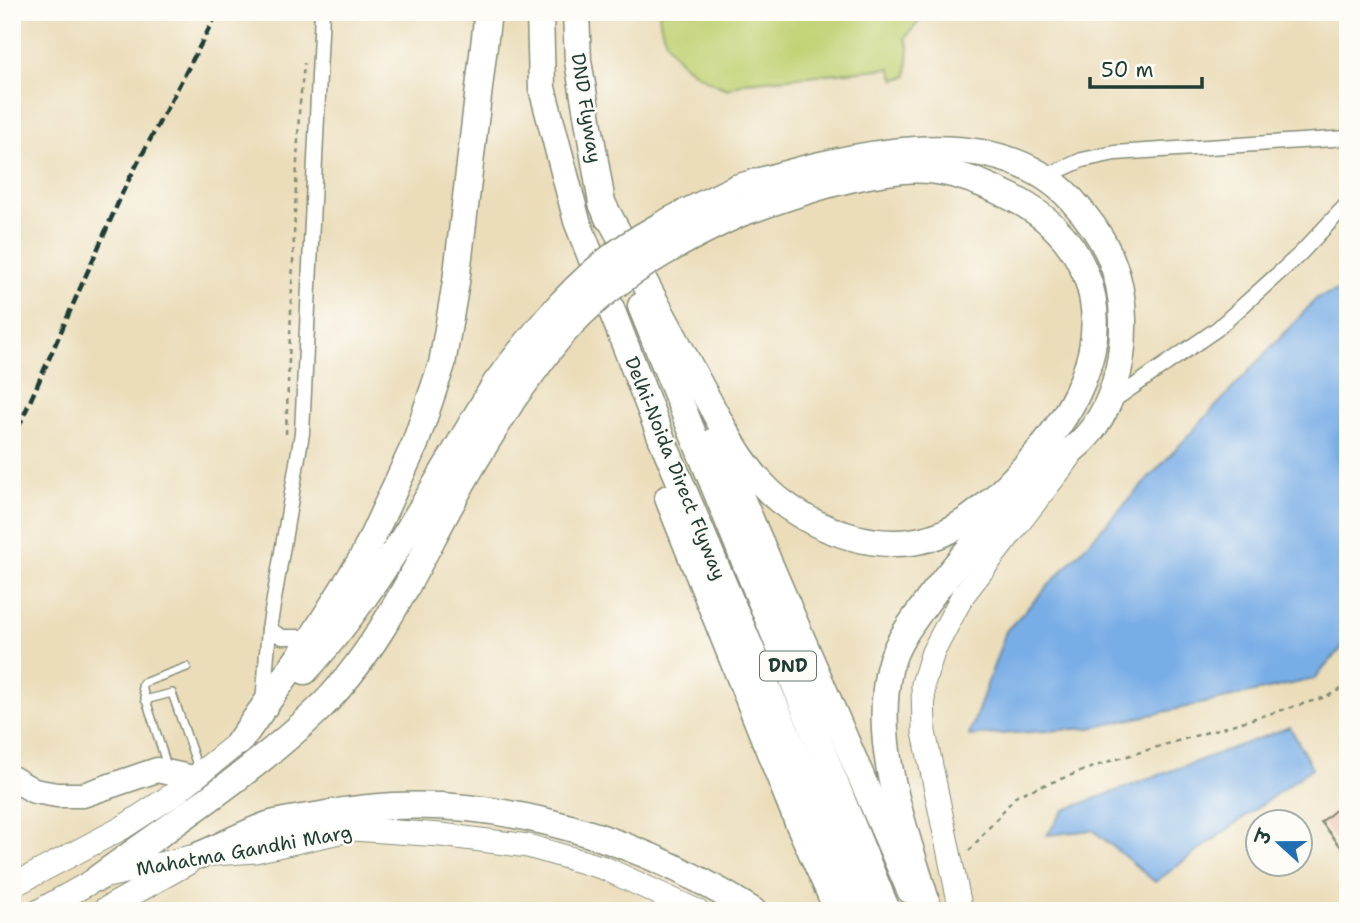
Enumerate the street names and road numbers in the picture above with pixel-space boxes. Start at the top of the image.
street label: DND Flyway [565,51,608,165]
street label: Delhi-Noida Direct Flyway [619,353,732,584]
road number: DND [760,652,816,680]
street label: Mahatma Gandhi Marg [134,819,354,882]

